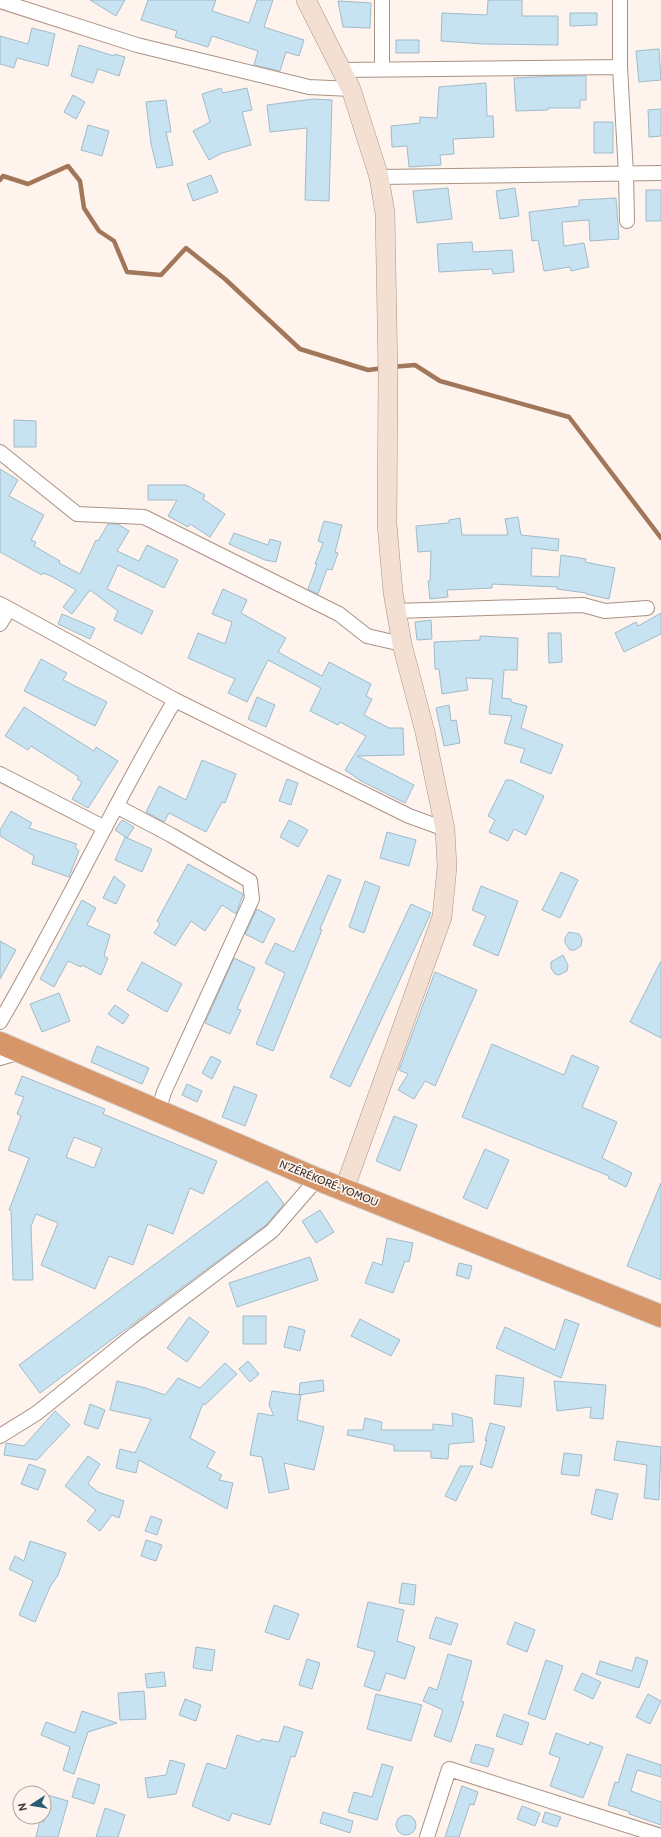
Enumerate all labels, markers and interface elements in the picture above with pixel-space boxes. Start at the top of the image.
street label: N'ZÉRÉKORÉ-YOMOU [277,1157,381,1209]
north arrow [12,1785,52,1825]
text: N [15,1802,30,1812]

